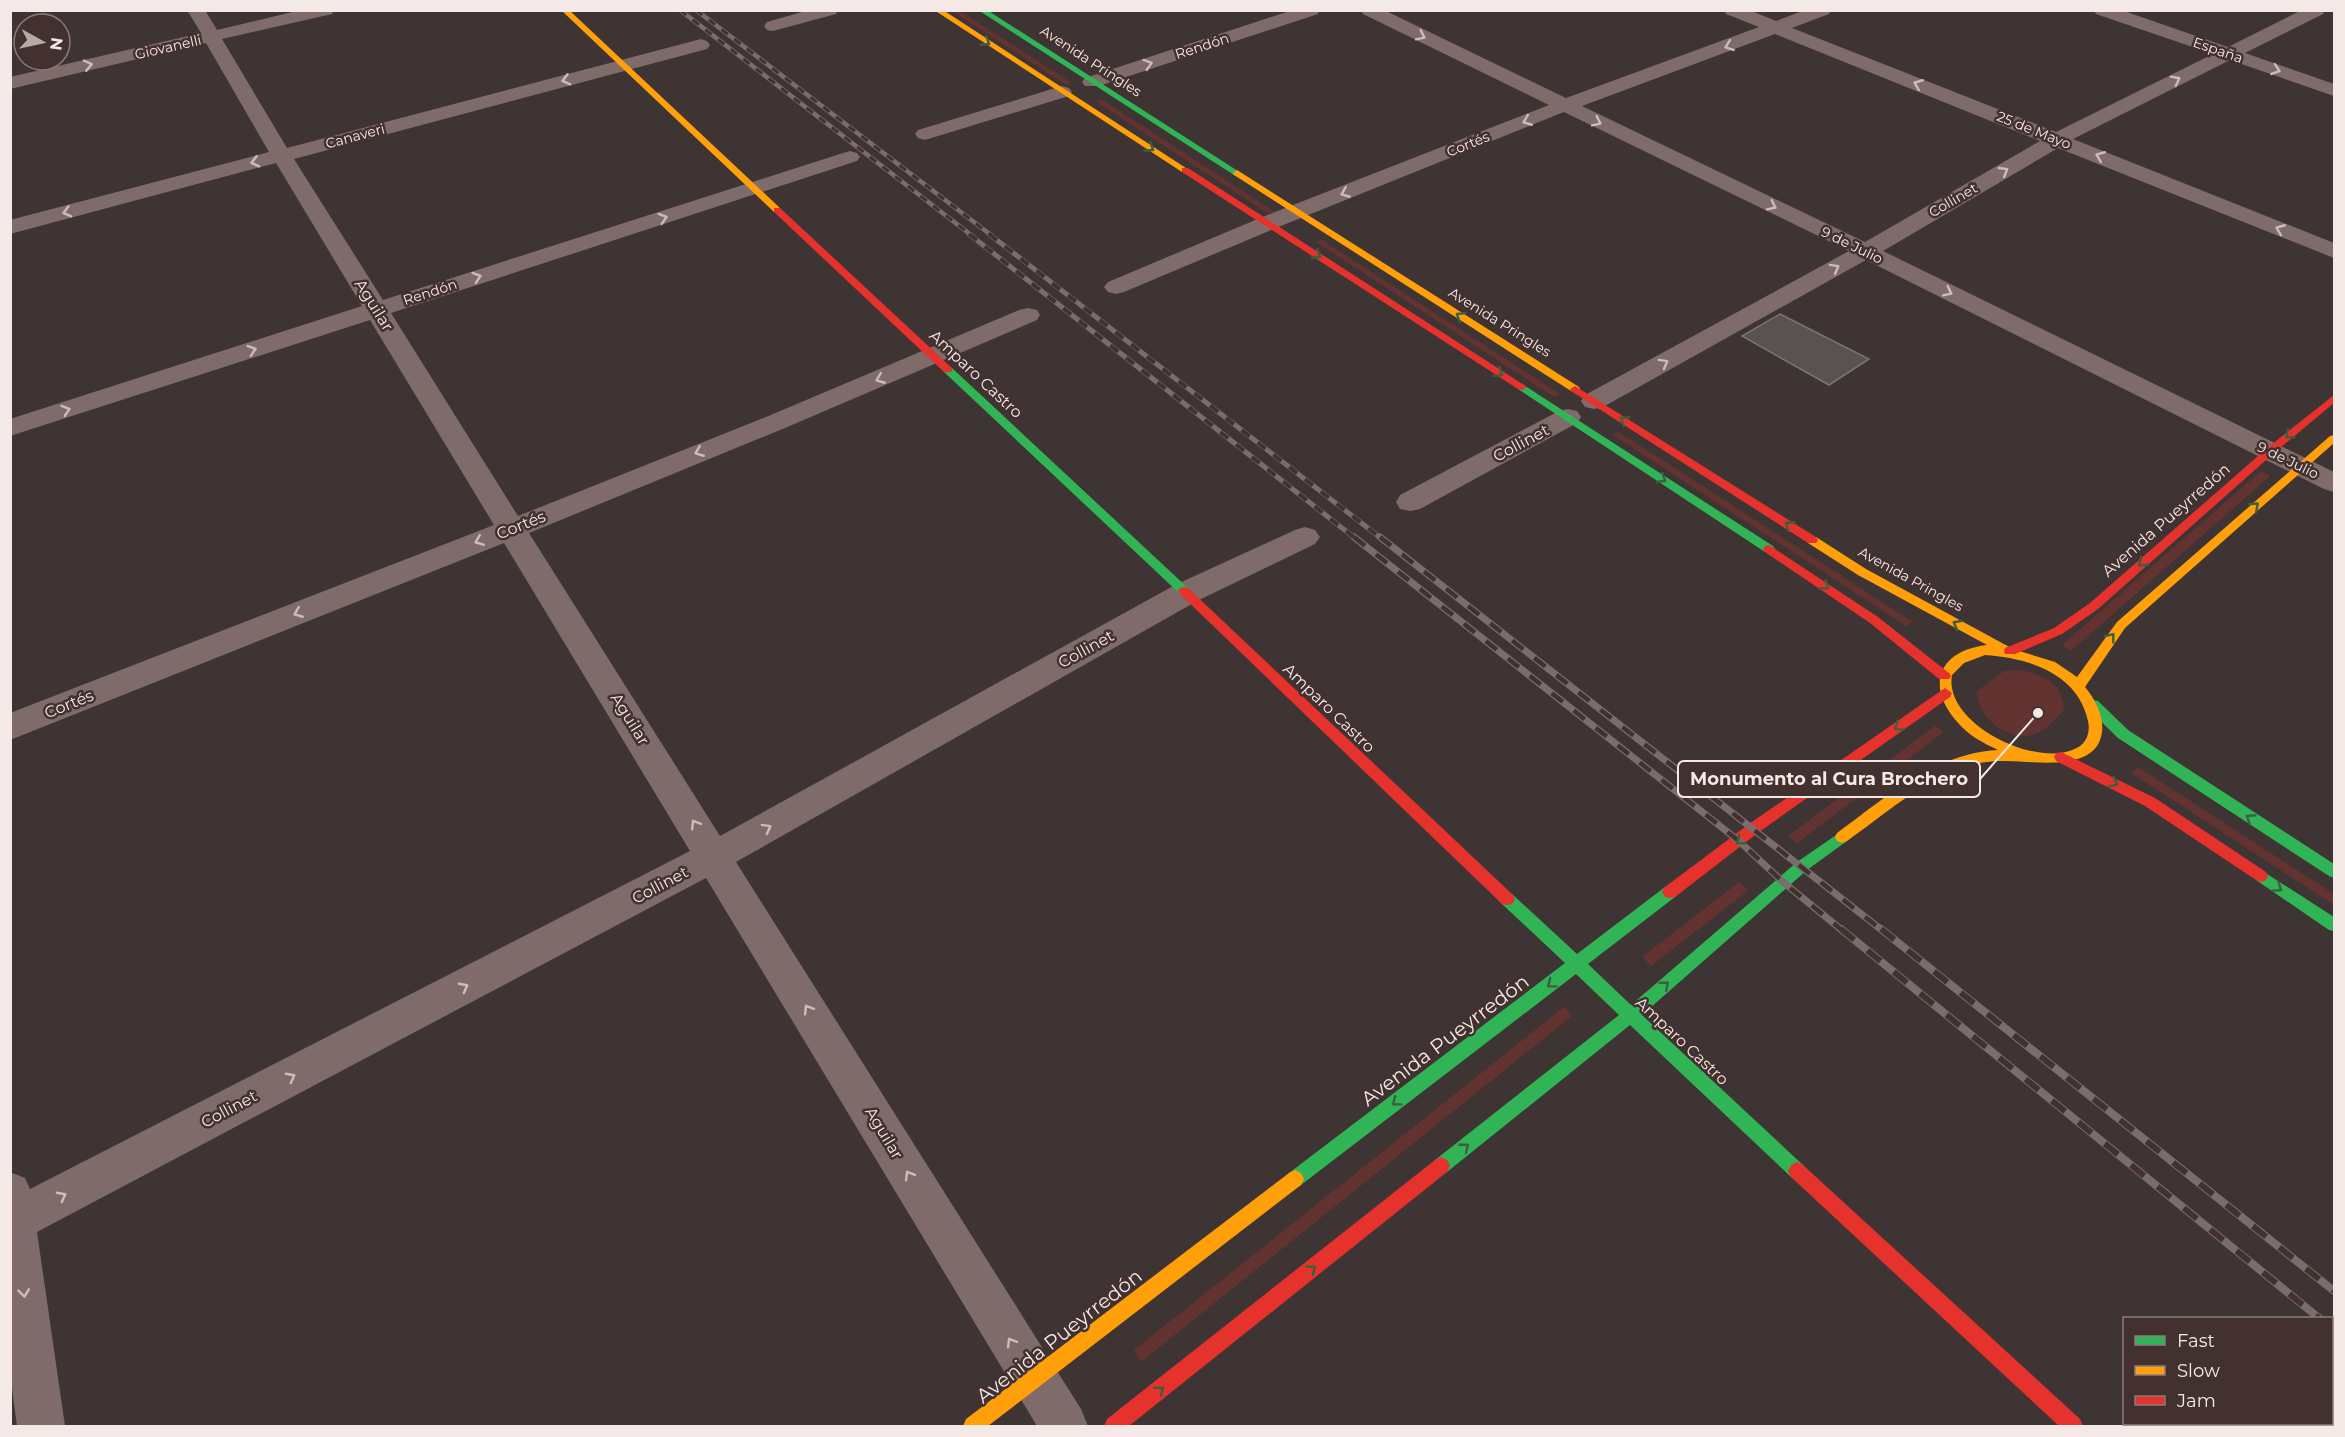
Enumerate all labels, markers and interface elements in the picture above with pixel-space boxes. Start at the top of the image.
north arrow [12,12,72,72]
street label: Avenida Pringles [1037,22,1145,101]
street label: Rendón [1173,29,1231,63]
one-way arrow [1415,29,1426,41]
street label: Giovanelli [133,31,203,63]
street label: España [2191,33,2245,67]
one-way arrow [980,35,991,46]
text: N [46,36,67,52]
one-way arrow [1725,39,1735,52]
one-way arrow [1142,58,1153,71]
one-way arrow [83,60,93,73]
one-way arrow [2270,63,2281,75]
one-way arrow [561,73,571,86]
one-way arrow [2170,76,2181,88]
one-way arrow [1914,79,1925,91]
street label: 25 de Mayo [1994,107,2074,153]
one-way arrow [1522,114,1533,126]
one-way arrow [1590,115,1601,127]
street label: Canaveri [323,119,387,153]
street label: Cortés [1444,127,1492,161]
one-way arrow [1144,141,1154,153]
one-way arrow [2095,151,2106,163]
one-way arrow [250,155,261,167]
one-way arrow [1998,167,2008,178]
street label: Collinet [1925,179,1981,221]
one-way arrow [1341,186,1352,198]
one-way arrow [1766,199,1777,211]
one-way arrow [62,205,72,217]
one-way arrow [657,213,668,225]
street label: 9 de Julio [1818,222,1886,268]
one-way arrow [2276,224,2286,237]
one-way arrow [1310,248,1321,259]
one-way arrow [1828,264,1839,275]
one-way arrow [471,272,482,284]
street label: Rendón [401,275,459,309]
street label: Aguilar [351,276,397,334]
street label: Avenida Pringles [1446,283,1555,361]
one-way arrow [1941,284,1952,296]
one-way arrow [1455,312,1466,323]
street label: Amparo Castro [926,326,1026,422]
one-way arrow [246,345,257,357]
one-way arrow [1658,358,1668,370]
one-way arrow [1492,365,1503,376]
one-way arrow [875,372,886,384]
one-way arrow [60,405,71,417]
one-way arrow [1620,416,1631,427]
street label: Collinet [1490,420,1553,466]
one-way arrow [2285,428,2296,439]
street label: 9 de Julio [2254,437,2322,483]
one-way arrow [694,445,705,457]
street label: Avenida Pueyrredón [2098,459,2234,581]
one-way arrow [1655,472,1666,483]
one-way arrow [2248,502,2259,513]
street label: Cortés [494,507,549,543]
one-way arrow [1784,521,1795,532]
one-way arrow [475,534,486,546]
street label: Avenida Pringles [1855,543,1967,615]
one-way arrow [2138,556,2149,567]
one-way arrow [1818,579,1829,590]
one-way arrow [293,606,304,618]
one-way arrow [1952,620,1963,631]
street label: Collinet [1055,626,1118,672]
one-way arrow [2104,633,2115,644]
street label: Amparo Castro [1279,659,1379,757]
street label: Cortés [42,686,97,722]
street label: Aguilar [607,690,653,748]
one-way arrow [1893,719,1904,730]
callout: Monumento al Cura Brochero [1678,761,1980,797]
text: Monumento al Cura Brochero [1690,768,1968,790]
one-way arrow [2107,775,2118,787]
one-way arrow [2246,814,2256,826]
one-way arrow [691,820,703,830]
one-way arrow [761,823,771,835]
one-way arrow [1736,833,1747,844]
street label: Collinet [629,862,692,908]
one-way arrow [2272,880,2282,892]
street label: Avenida Pueyrredón [1356,969,1534,1111]
one-way arrow [1547,977,1558,988]
one-way arrow [1658,981,1669,992]
one-way arrow [458,983,468,994]
street label: Amparo Castro [1632,993,1732,1089]
one-way arrow [804,1004,815,1015]
one-way arrow [285,1073,296,1084]
street label: Collinet [198,1086,261,1132]
one-way arrow [1392,1095,1403,1106]
street label: Aguilar [861,1103,907,1163]
one-way arrow [1458,1144,1469,1155]
one-way arrow [905,1171,917,1181]
one-way arrow [56,1192,67,1203]
street label: Avenida Pueyrredón [971,1264,1147,1408]
one-way arrow [1305,1265,1316,1276]
one-way arrow [17,1288,30,1298]
legend [2123,1317,2333,1425]
text: Fast [2177,1330,2215,1352]
one-way arrow [1006,1338,1018,1348]
text: Slow [2177,1360,2220,1382]
one-way arrow [1153,1387,1164,1398]
text: Jam [2176,1390,2216,1412]

